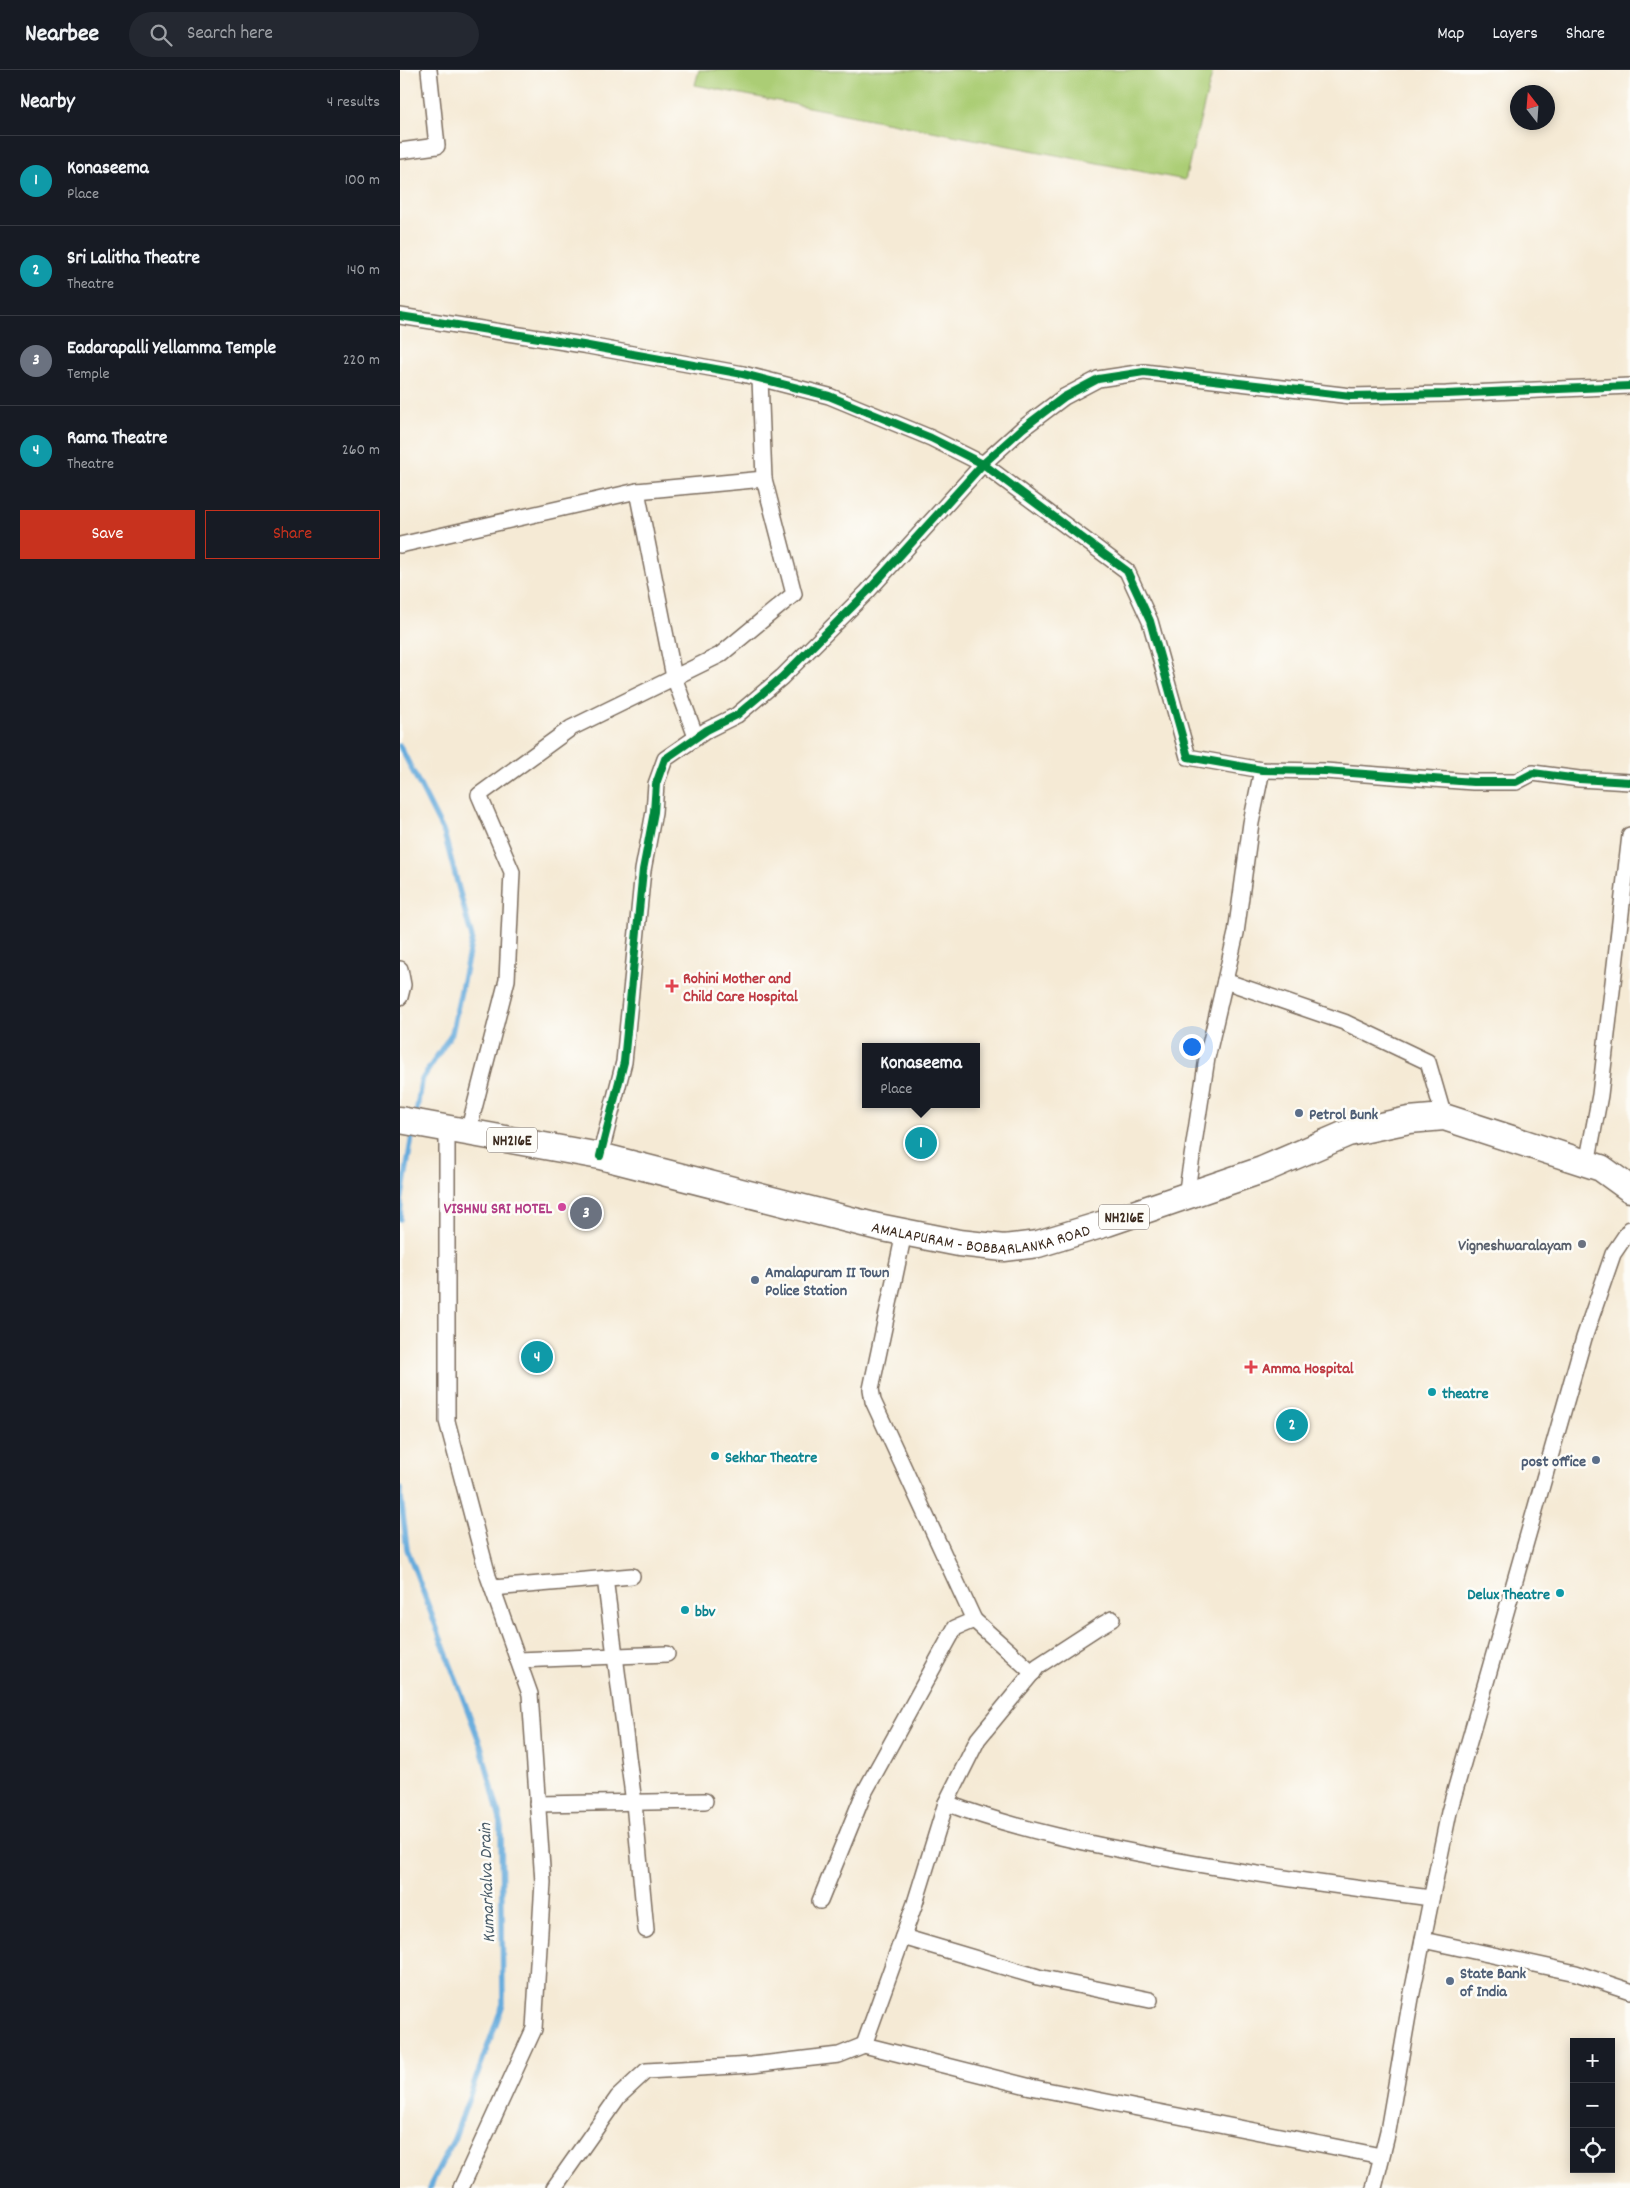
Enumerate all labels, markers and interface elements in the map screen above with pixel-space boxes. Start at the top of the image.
search box [129,12,479,57]
text: Nearbee [25,18,99,52]
icon: search [147,21,175,49]
text: Search here [187,21,273,48]
text: Map [1437,22,1464,47]
text: Layers [1492,22,1538,47]
text: Share [1566,22,1605,47]
north arrow [1510,85,1555,130]
text: Nearby [20,88,75,118]
text: 4 results [327,91,380,114]
text: Konaseema [67,156,149,183]
text: 1 [34,169,38,192]
text: 100 m [344,169,380,192]
text: Place [67,183,99,206]
text: Sri Lalitha Theatre [67,246,200,273]
text: 2 [33,259,40,282]
text: 140 m [346,259,380,282]
text: Theatre [67,273,114,296]
text: Eadarapalli Yellamma Temple [67,336,276,363]
text: 3 [32,349,40,372]
text: 220 m [343,349,380,372]
text: Temple [67,363,110,386]
text: Rama Theatre [67,426,167,453]
text: 4 [33,439,39,462]
text: 260 m [342,439,380,462]
text: Theatre [67,453,114,476]
button: Save [20,510,195,559]
button: Share [205,510,380,559]
place label: Rohini Mother and Child Care Hospital [683,968,798,1009]
marker: Rohini Mother and Child Care Hospital [665,979,679,993]
your location [1179,1034,1205,1060]
popup [862,1043,980,1108]
text: Konaseema [880,1051,962,1078]
text: Place [880,1078,912,1101]
place label: Petrol Bunk [1309,1104,1379,1127]
marker: Petrol Bunk [1293,1107,1305,1119]
pin: 1 [905,1124,937,1162]
road number: NH216E [487,1128,537,1152]
pin: 3 [570,1194,602,1232]
place label: VISHNU SRI HOTEL [444,1198,552,1221]
marker: VISHNU SRI HOTEL [556,1201,568,1213]
road number: NH216E [1099,1204,1149,1230]
street label: AMALAPURAM - BOBBARLANKA ROAD [870,1213,1092,1237]
text: AMALAPURAM - BOBBARLANKA ROAD [869,1217,1093,1262]
place label: Vigneshwaralayam [1458,1235,1572,1258]
marker: Vigneshwaralayam [1576,1238,1588,1250]
place label: Amalapuram II Town Police Station [765,1262,889,1303]
marker: Amalapuram II Town Police Station [749,1274,761,1286]
pin: 4 [521,1338,553,1376]
place label: Amma Hospital [1262,1358,1354,1381]
marker: Amma Hospital [1244,1360,1258,1374]
place label: theatre [1442,1383,1489,1406]
marker: theatre [1426,1386,1438,1398]
pin: 2 [1276,1406,1308,1444]
place label: Sekhar Theatre [725,1447,817,1470]
marker: Sekhar Theatre [709,1450,721,1462]
place label: post office [1521,1451,1586,1474]
marker: post office [1590,1454,1602,1466]
place label: Delux Theatre [1467,1584,1550,1607]
marker: Delux Theatre [1554,1587,1566,1599]
place label: bbv [695,1601,716,1624]
marker: bbv [679,1604,691,1616]
water label: Kumarkalva Drain [474,1822,503,1943]
place label: State Bank of India [1460,1963,1527,2004]
marker: State Bank of India [1444,1975,1456,1987]
map controls [1570,2038,1615,2173]
button: + [1570,2038,1615,2083]
button: − [1570,2083,1615,2128]
button: locate [1570,2128,1615,2173]

